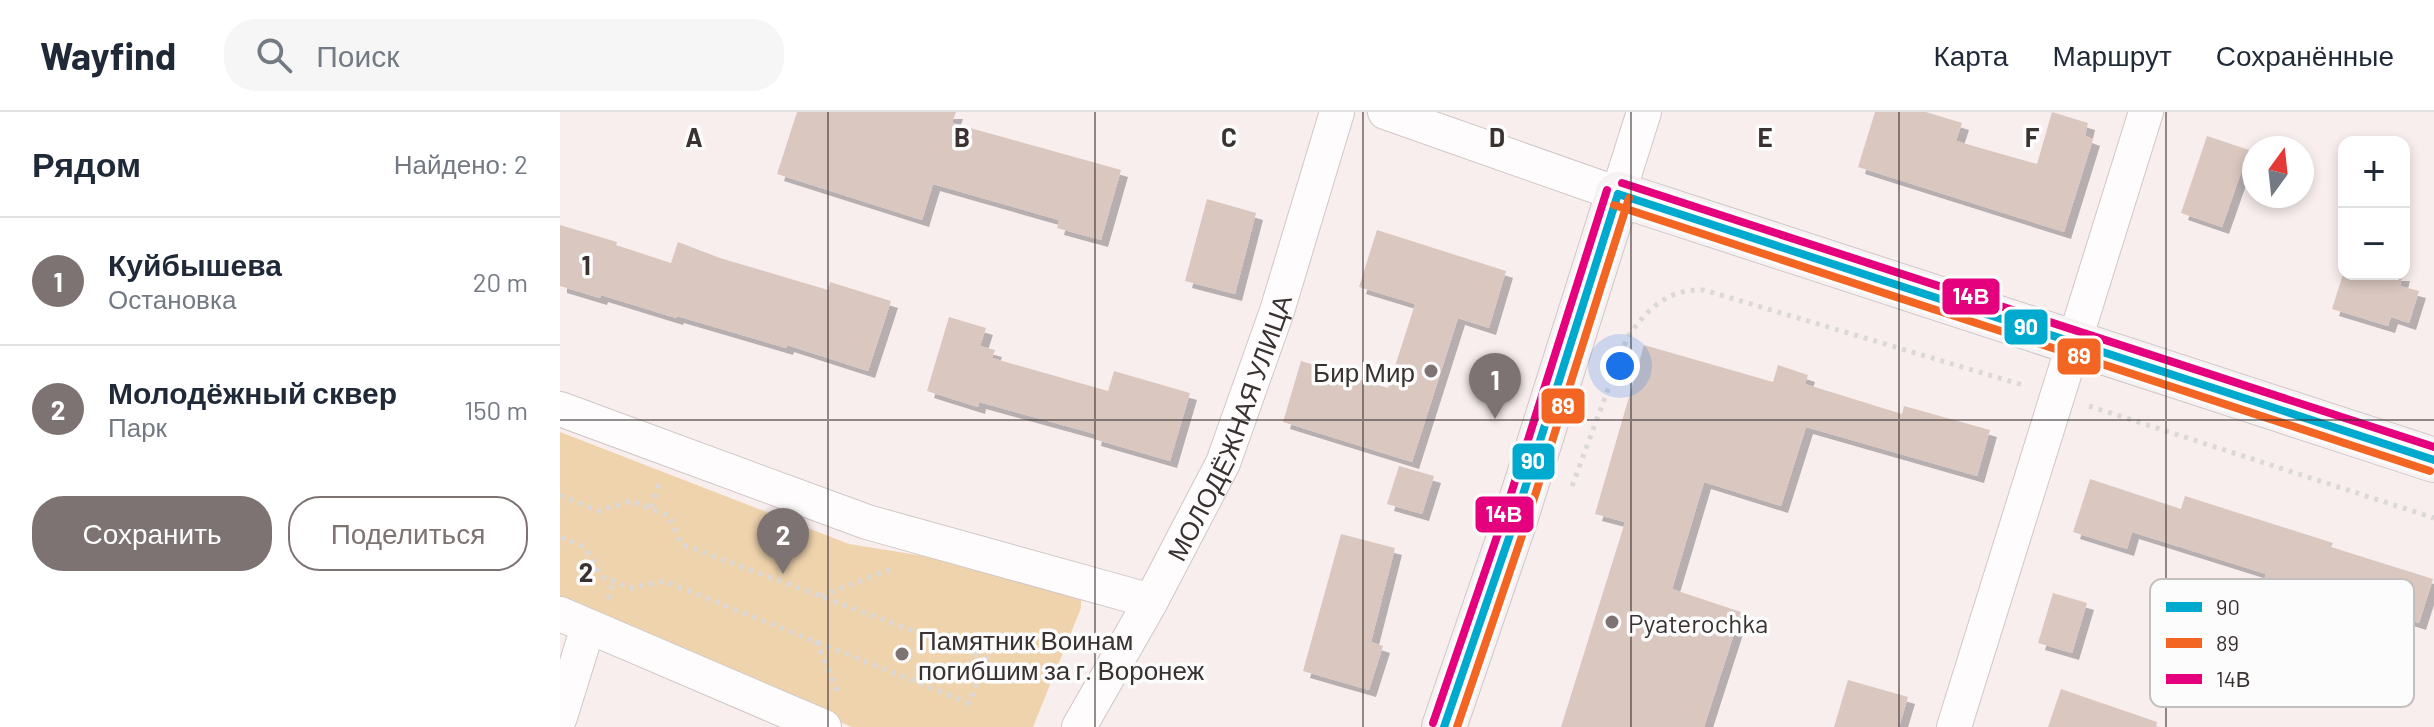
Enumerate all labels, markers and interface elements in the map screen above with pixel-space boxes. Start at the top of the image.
search box [224,19,784,91]
text: Wayfind [40,32,176,78]
icon: search [252,33,296,77]
text: Поиск [316,37,399,73]
text: Карта [1933,38,2008,72]
text: Маршрут [2052,38,2172,72]
text: Сохранённые [2216,38,2394,72]
text: A [685,121,703,152]
text: B [954,121,970,152]
text: C [1221,121,1237,152]
text: D [1489,121,1505,152]
text: E [1757,121,1773,152]
text: F [2025,121,2040,152]
north arrow [2242,136,2314,208]
map controls [2338,136,2410,280]
button: + [2338,136,2410,208]
text: Рядом [32,143,141,184]
text: Найдено: 2 [394,148,528,179]
button: − [2338,208,2410,280]
text: Куйбышева [108,246,282,282]
text: 1 [581,249,591,280]
text: 1 [53,266,63,297]
text: 20 m [473,266,528,297]
line badge: 14В [1941,277,2001,316]
text: 14В [1953,282,1990,308]
text: Остановка [108,283,236,314]
street label: МОЛОДЁЖНАЯ УЛИЦА [1160,290,1297,565]
line badge: 90 [2003,308,2049,346]
text: 90 [2014,313,2038,339]
line badge: 89 [2056,337,2102,376]
text: 89 [2067,342,2091,368]
your location [1600,346,1640,386]
pin: 1 [1469,353,1521,419]
place label: Бир Мир [1313,356,1415,387]
marker: Бир Мир [1422,362,1440,380]
text: Молодёжный сквер [108,374,397,410]
line badge: 89 [1540,387,1586,425]
text: 89 [1551,392,1575,418]
text: 2 [51,394,65,425]
text: 150 m [464,394,528,425]
text: Парк [108,411,167,442]
line badge: 90 [1511,442,1556,481]
text: 90 [1521,447,1545,473]
line badge: 14В [1474,495,1535,534]
button: Сохранить [32,496,272,571]
button: Поделиться [288,496,528,571]
text: 14В [1486,500,1523,526]
pin: 2 [757,508,809,574]
text: 2 [579,556,593,587]
legend [2150,579,2414,707]
text: 90 [2216,593,2240,619]
place label: Pyaterochka [1628,607,1768,638]
marker: Pyaterochka [1603,613,1621,631]
place label: Памятник Воинам погибшим за г. Воронеж [918,624,1205,685]
text: 89 [2216,629,2239,655]
marker: Памятник Воинам погибшим за г. Воронеж [893,645,911,663]
text: 14В [2216,665,2251,691]

